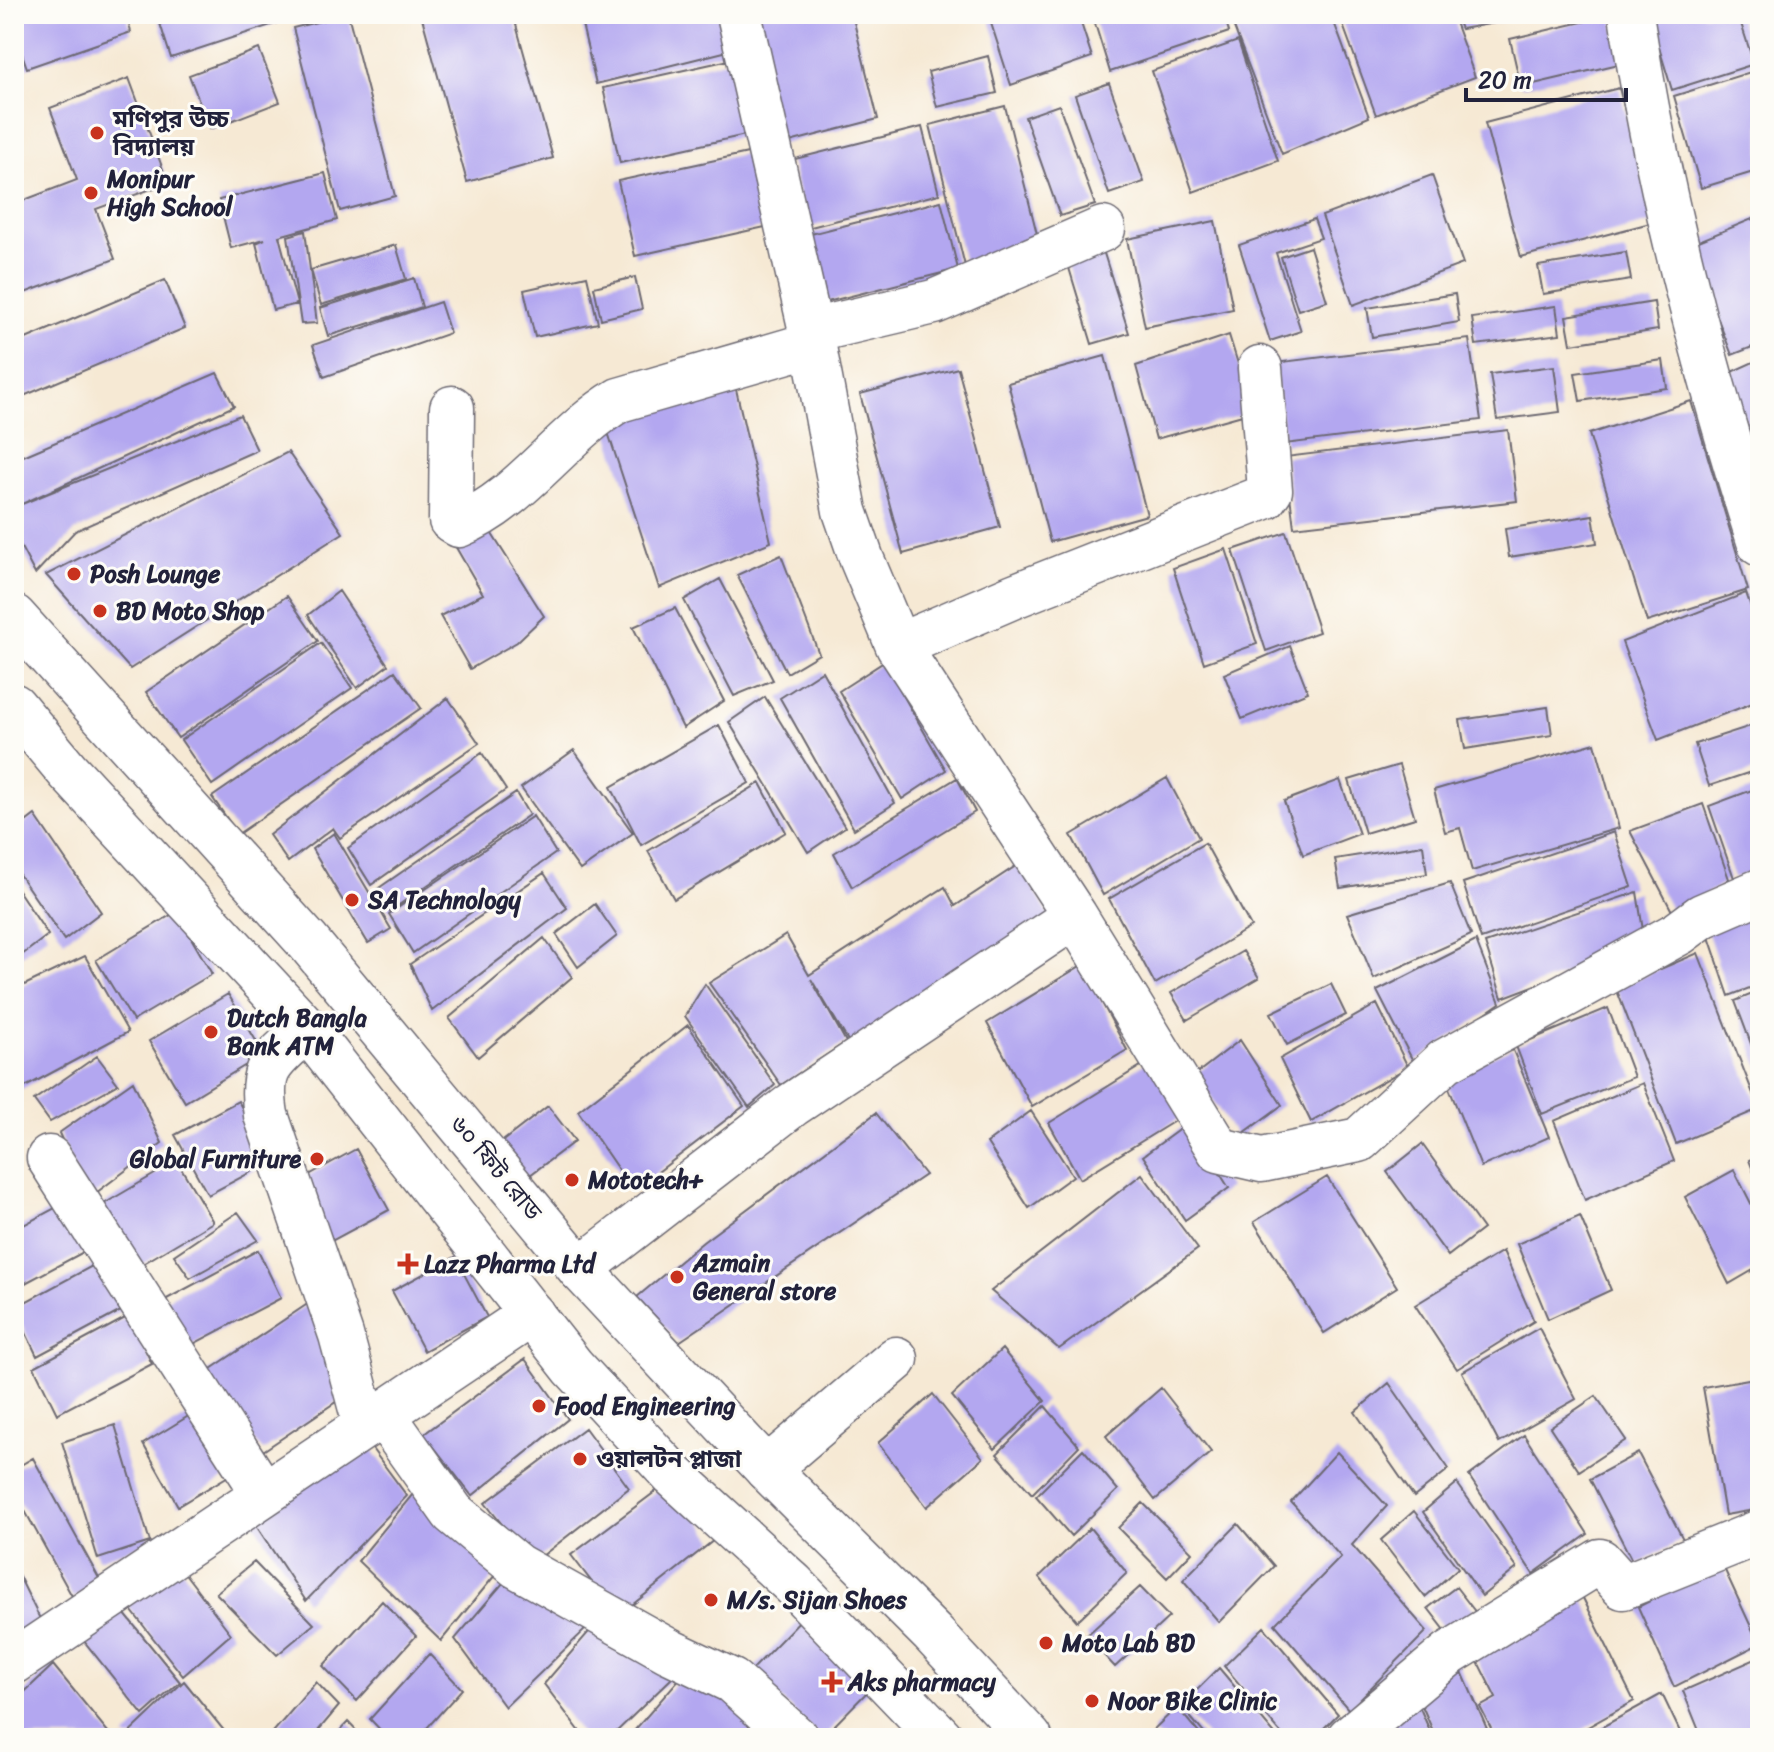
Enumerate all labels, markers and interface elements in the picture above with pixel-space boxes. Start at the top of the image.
scale bar [1466,52,1626,102]
text: 20 m [1478,59,1532,101]
place label: মণিপুর উচ্চ বিদ্যালয় [112,98,230,168]
marker: মণিপুর উচ্চ বিদ্যালয় [88,124,106,142]
place label: Monipur High School [106,158,234,228]
marker: Monipur High School [82,184,100,202]
place label: Posh Lounge [90,553,221,595]
marker: Posh Lounge [65,565,83,583]
place label: BD Moto Shop [116,590,265,632]
marker: BD Moto Shop [91,602,109,620]
place label: SA Technology [367,879,522,921]
marker: SA Technology [343,891,361,909]
place label: Dutch Bangla Bank ATM [227,997,368,1067]
marker: Dutch Bangla Bank ATM [202,1023,220,1041]
street label: ৬০ ফিট রোড [439,1106,553,1231]
place label: Global Furniture [130,1138,301,1180]
marker: Global Furniture [308,1150,326,1168]
place label: Mototech+ [587,1159,704,1201]
marker: Mototech+ [563,1171,581,1189]
place label: Azmain General store [692,1242,837,1312]
place label: Lazz Pharma Ltd [424,1243,597,1285]
marker: Lazz Pharma Ltd [399,1255,417,1273]
marker: Azmain General store [668,1268,686,1286]
place label: Food Engineering [554,1385,736,1427]
marker: Food Engineering [530,1397,548,1415]
place label: ওয়ালটন প্লাজা [596,1438,743,1480]
marker: ওয়ালটন প্লাজা [571,1450,589,1468]
place label: M/s. Sijan Shoes [726,1579,908,1621]
marker: M/s. Sijan Shoes [702,1591,720,1609]
place label: Moto Lab BD [1061,1622,1195,1664]
marker: Moto Lab BD [1037,1634,1055,1652]
place label: Aks pharmacy [847,1661,996,1703]
marker: Aks pharmacy [823,1673,841,1691]
place label: Noor Bike Clinic [1107,1680,1278,1722]
marker: Noor Bike Clinic [1083,1692,1101,1710]

